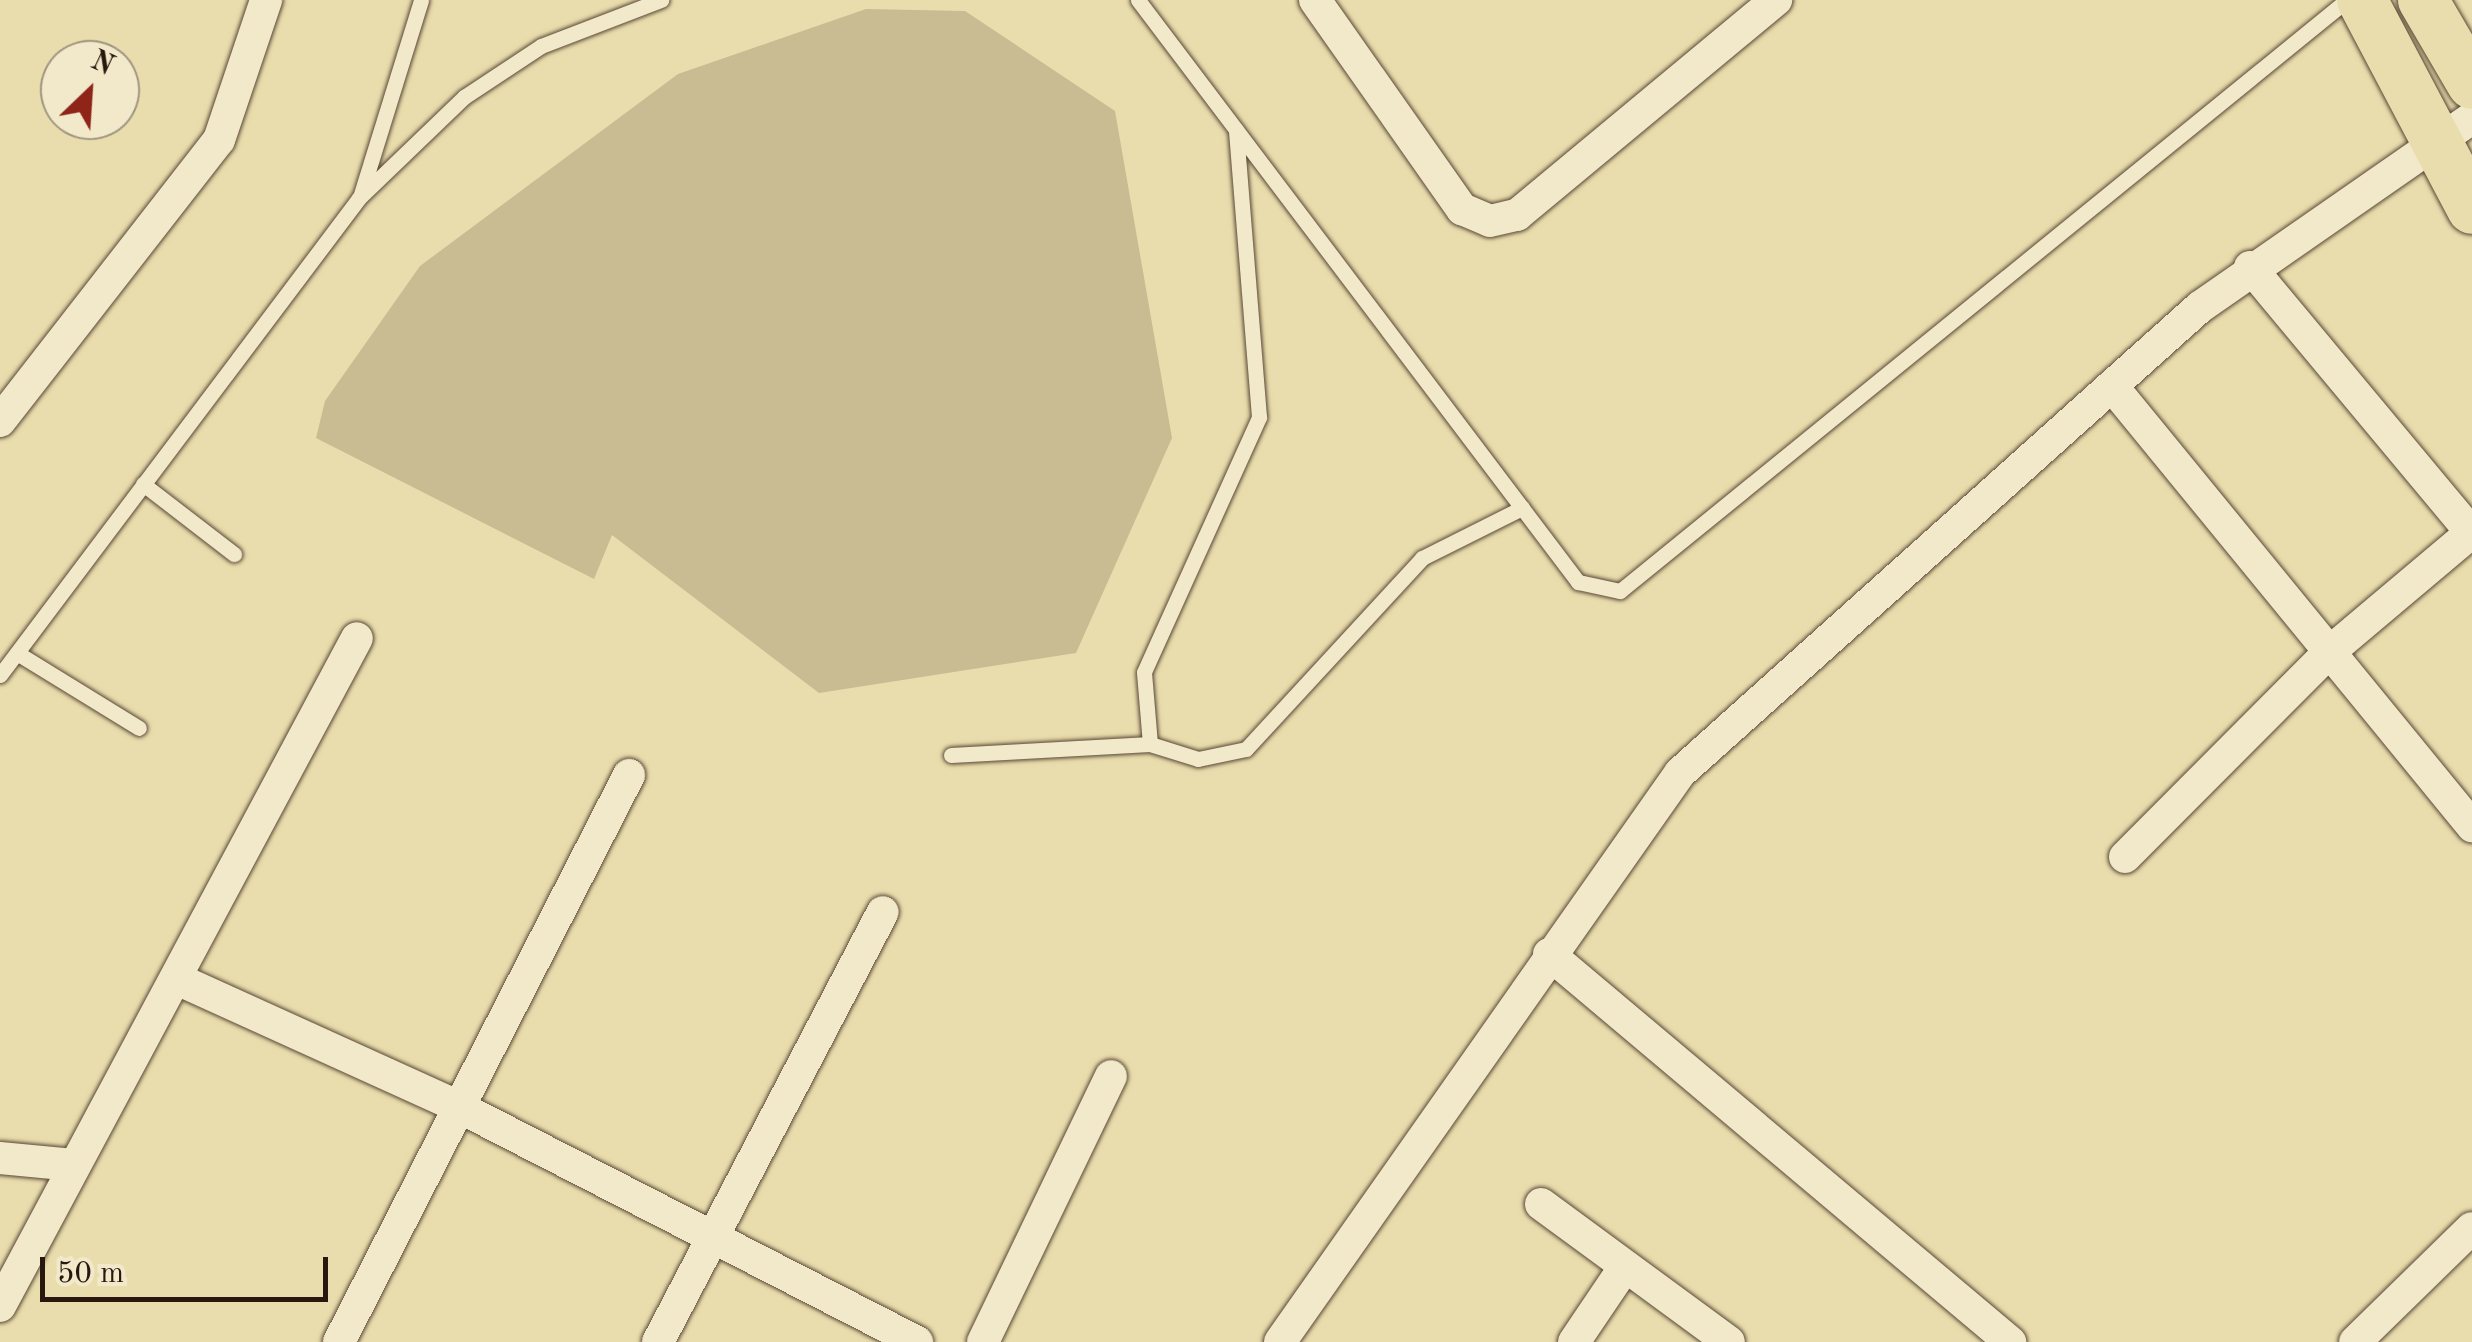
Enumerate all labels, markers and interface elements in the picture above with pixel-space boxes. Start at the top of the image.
north arrow [40,40,140,140]
text: N [86,47,117,82]
scale bar [45,1237,332,1299]
text: 50 m [57,1259,124,1289]

